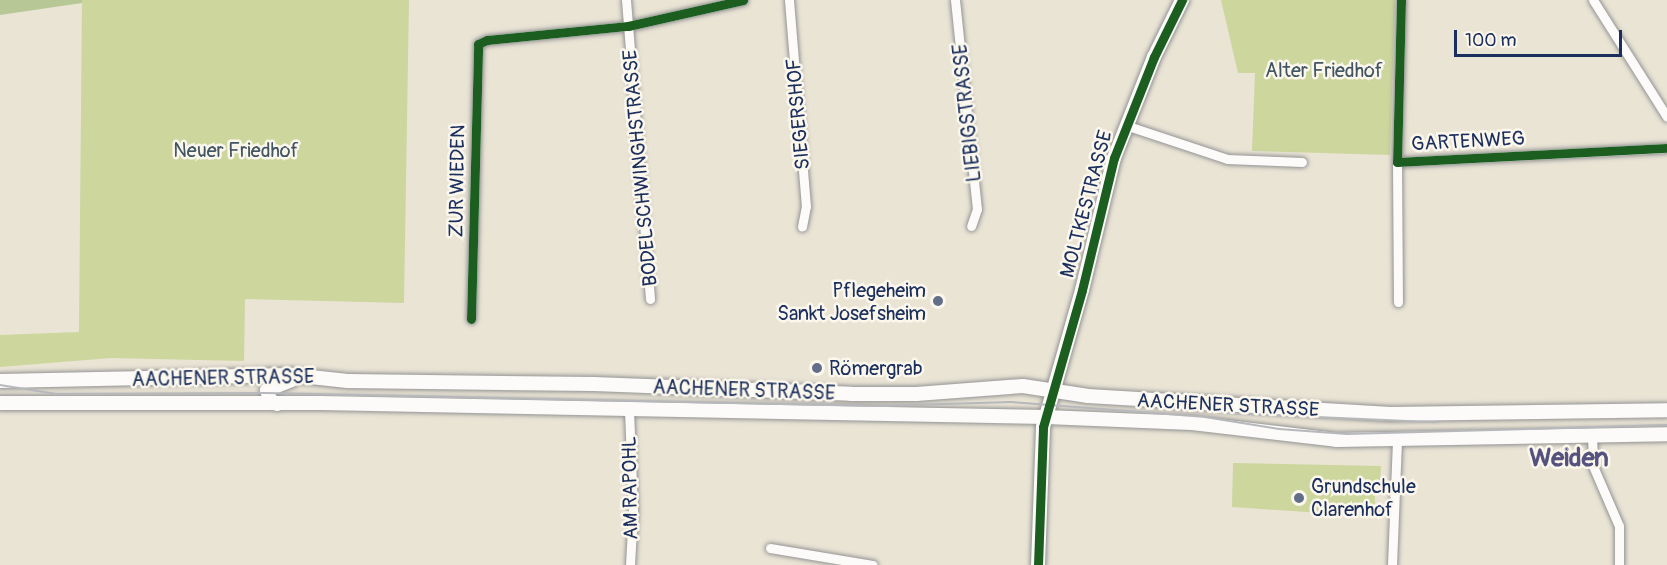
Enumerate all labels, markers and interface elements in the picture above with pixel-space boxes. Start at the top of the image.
scale bar [1457,18,1625,56]
text: 100 m [1465,29,1517,52]
street label: LIEBIGSTRASSE [948,43,986,183]
street label: BODELSCHWINGHSTRASSE [618,49,662,287]
street label: SIEGERSHOF [781,57,815,171]
park label: Alter Friedhof [1265,58,1383,82]
street label: ZUR WIEDEN [444,124,470,238]
street label: GARTENWEG [1410,126,1526,156]
street label: MOLTKESTRASSE [1055,128,1117,280]
park label: Neuer Friedhof [173,138,299,162]
place label: Pflegeheim Sankt Josefsheim [777,278,926,325]
marker: Pflegeheim Sankt Josefsheim [931,294,945,308]
place label: Römergrab [829,356,923,380]
marker: Römergrab [810,361,824,375]
street label: AACHENER STRASSE [131,364,315,392]
street label: AACHENER STRASSE [652,375,836,405]
street label: AACHENER STRASSE [1136,388,1320,422]
street label: AM RAPOHL [617,436,643,540]
district label: Weiden [1529,443,1609,475]
place label: Grundschule Clarenhof [1311,474,1416,521]
marker: Grundschule Clarenhof [1292,491,1306,505]

